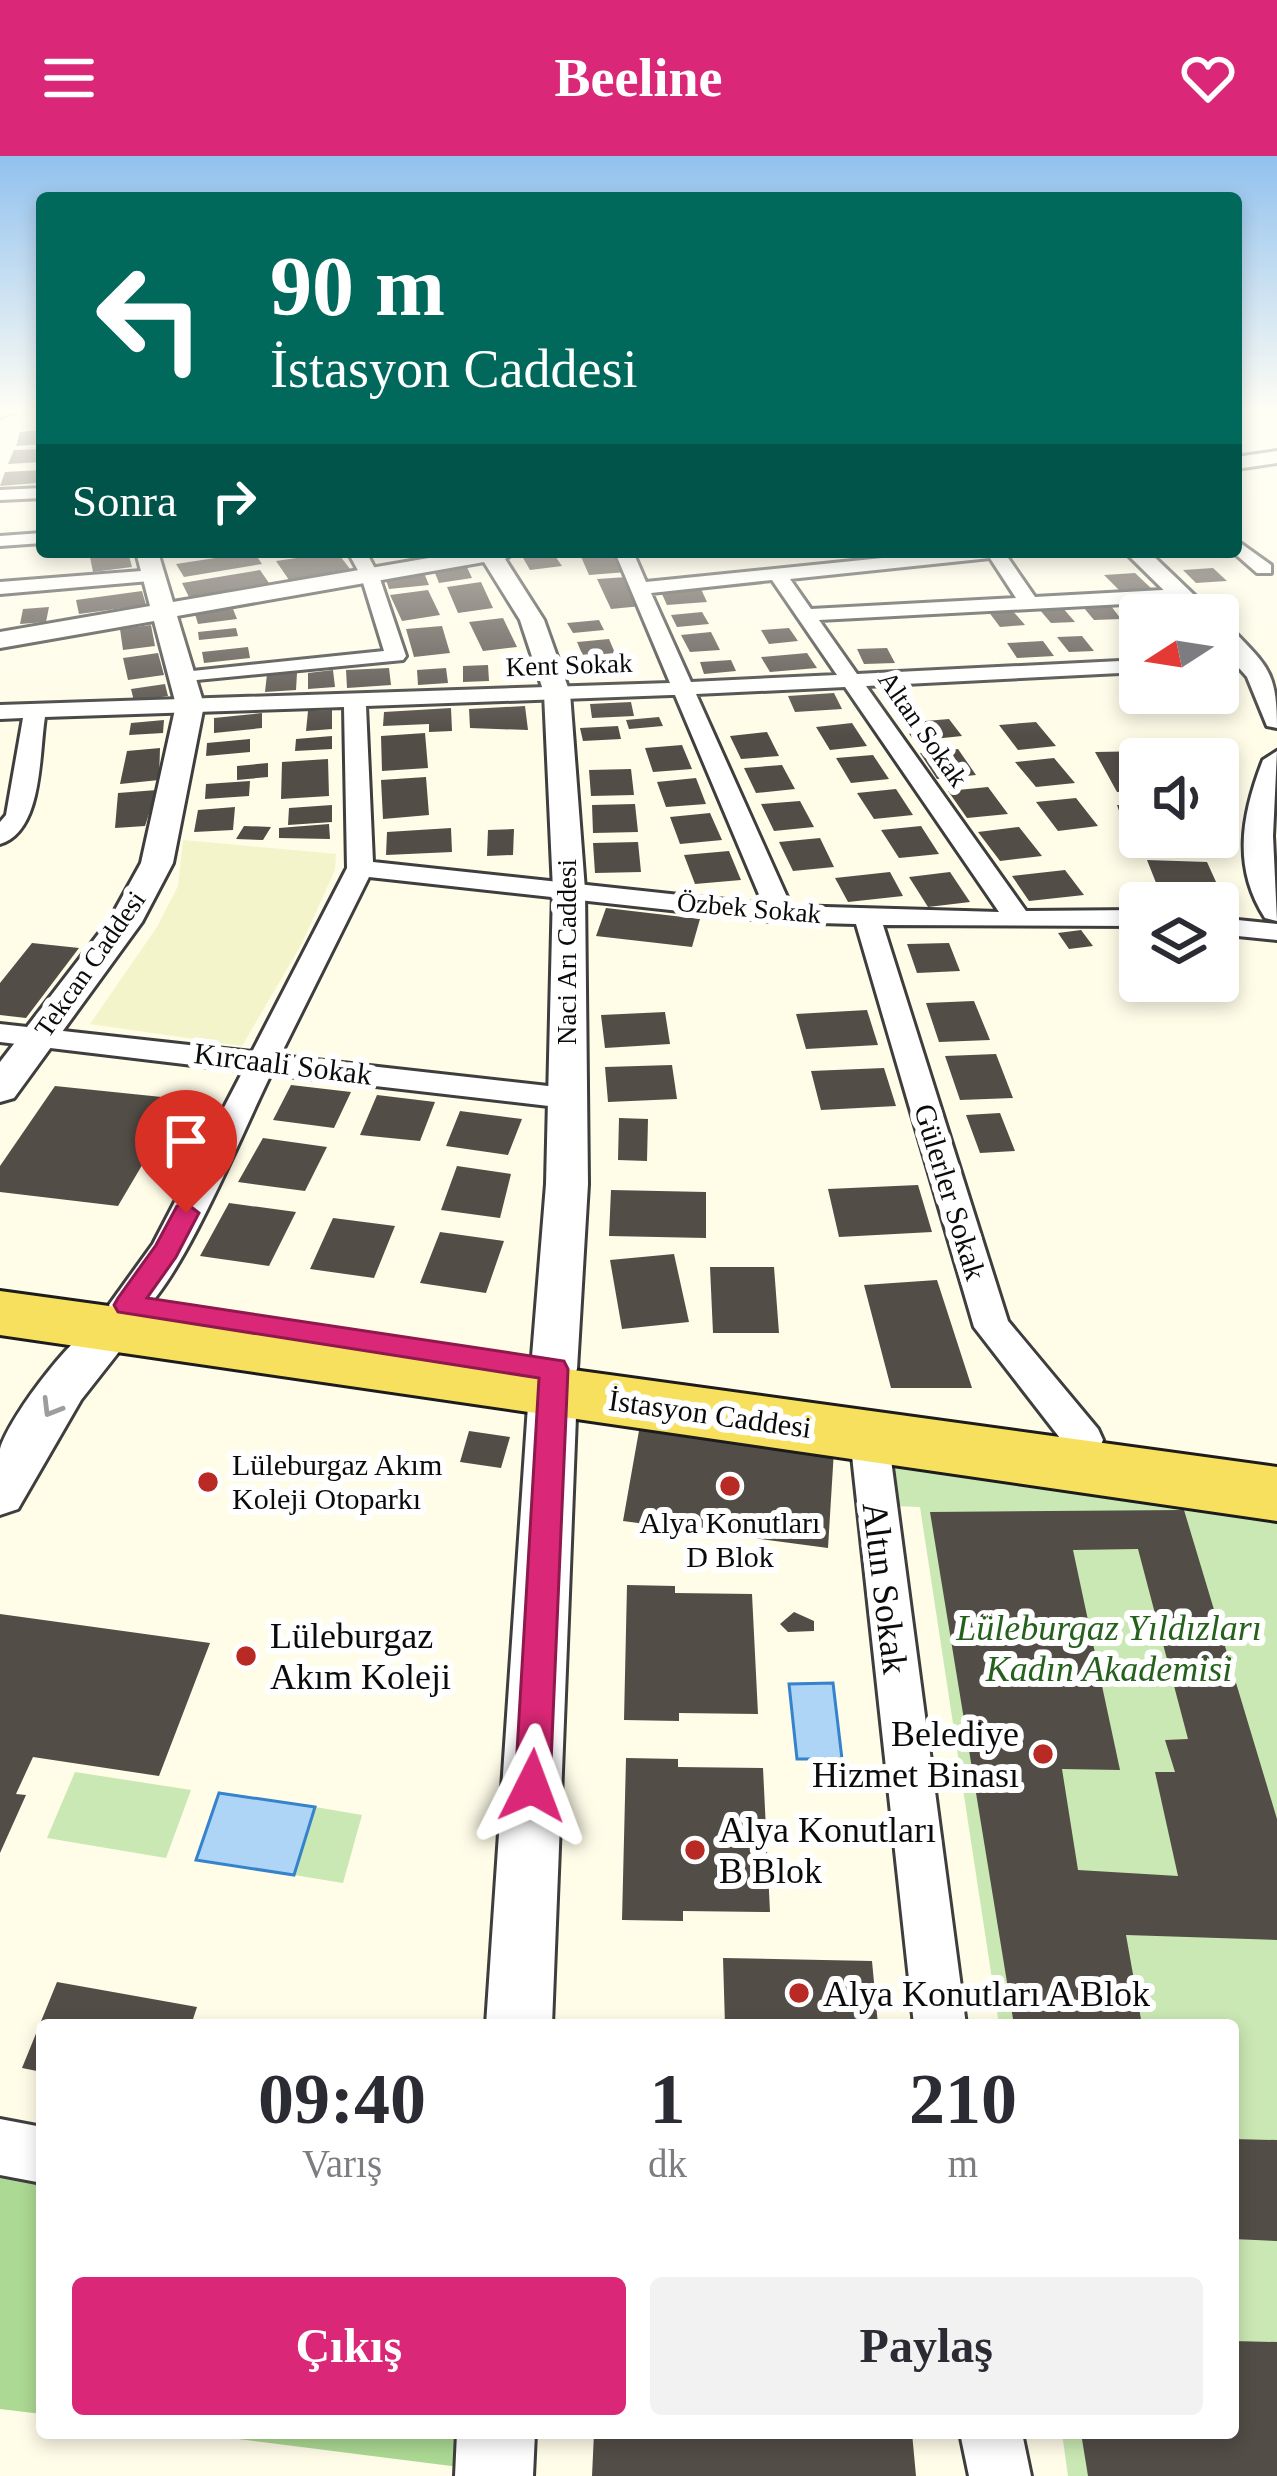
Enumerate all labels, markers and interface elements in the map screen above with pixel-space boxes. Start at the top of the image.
icon: menu [36,45,102,111]
icon: heart [1175,45,1241,111]
text: Beeline [555,48,722,108]
icon: left [72,240,228,396]
text: 90 m [270,240,445,333]
text: İstasyon Caddesi [270,339,637,399]
icon: right [201,468,267,534]
text: Sonra [72,476,177,526]
north arrow [1119,594,1239,714]
map controls [1119,594,1239,1002]
street label: Kent Sokak [505,648,633,682]
street label: Altan Sokak [872,665,974,793]
button: sound [1119,738,1239,858]
street label: Naci Arı Caddesi [552,859,582,1045]
button: layers [1119,882,1239,1002]
street label: Tekcan Caddesi [29,885,151,1043]
street label: Özbek Sokak [676,887,823,929]
street label: Kırcaali Sokak [192,1036,374,1091]
pin [135,1090,237,1213]
street label: Gülerler Sokak [908,1100,993,1284]
icon: arrive [153,1108,219,1174]
street label: İstasyon Caddesi [607,1383,813,1444]
one-way arrow [43,1395,66,1417]
place label: Lüleburgaz Akım Koleji Otoparkı [232,1448,442,1515]
marker: Lüleburgaz Akım Koleji Otoparkı [195,1469,221,1495]
marker: Alya Konutları D Blok [717,1473,743,1499]
street label: Altın Sokak [855,1500,915,1676]
place label: Alya Konutları D Blok [640,1506,820,1573]
park label: Lüleburgaz Yıldızları Kadın Akademisi [955,1608,1262,1689]
place label: Lüleburgaz Akım Koleji [270,1616,451,1697]
marker: Lüleburgaz Akım Koleji [233,1643,259,1669]
place label: Belediye Hizmet Binası [812,1714,1019,1795]
position arrow [469,1723,595,1849]
marker: Belediye Hizmet Binası [1030,1741,1056,1767]
place label: Alya Konutları B Blok [719,1810,936,1891]
marker: Alya Konutları B Blok [682,1837,708,1863]
place label: Alya Konutları A Blok [823,1974,1150,2014]
marker: Alya Konutları A Blok [786,1980,812,2006]
text: 09:40 [258,2059,426,2139]
text: 1 [649,2059,685,2139]
text: 210 [909,2059,1017,2139]
text: Varış [302,2142,382,2185]
text: dk [648,2142,687,2185]
text: m [948,2142,978,2185]
button: Çıkış [72,2277,626,2415]
button: Paylaş [650,2277,1203,2415]

